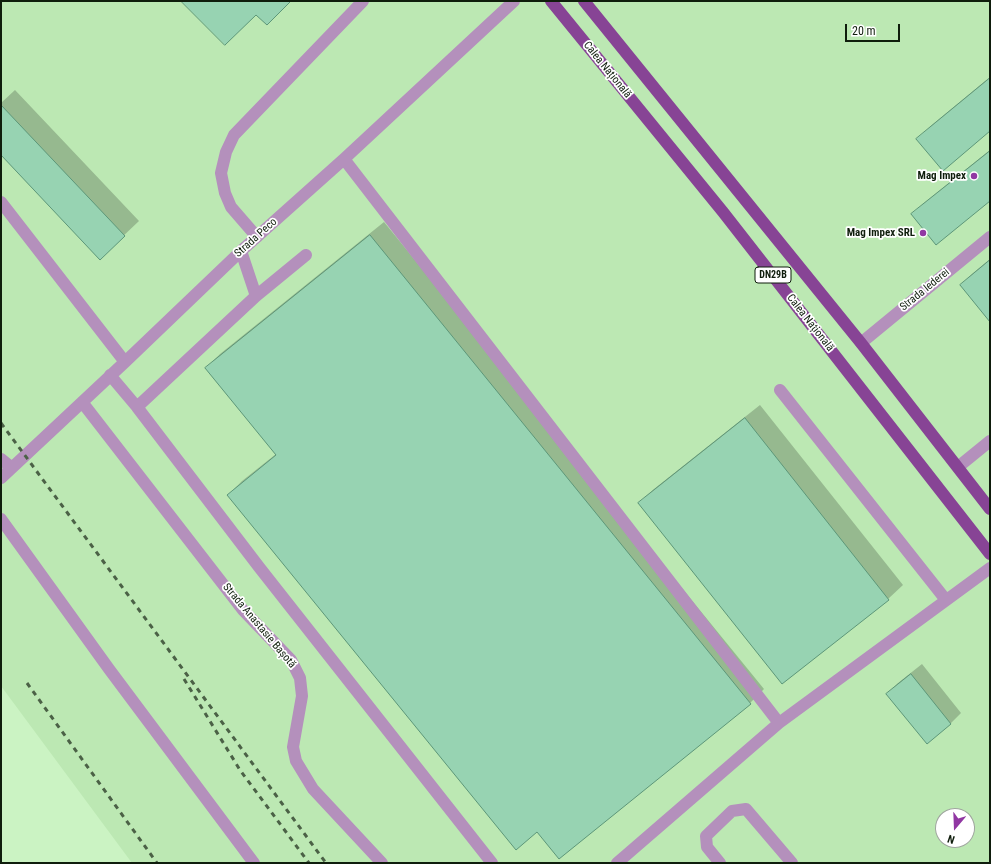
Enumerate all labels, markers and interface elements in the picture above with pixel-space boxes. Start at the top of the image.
scale bar [847,16,902,42]
text: 20 m [852,24,876,38]
street label: Calea Națională [580,39,634,101]
place label: Mag Impex [918,169,966,183]
marker: Mag Impex [969,171,979,181]
street label: Strada Peco [232,216,280,260]
place label: Mag Impex SRL [847,226,915,240]
marker: Mag Impex SRL [918,228,928,238]
street label: Strada Iederei [898,266,952,314]
road number: DN29B [755,267,791,283]
street label: Calea Națională [784,292,836,354]
street label: Strada Anastasie Bașotă [220,581,298,671]
north arrow [935,808,975,848]
text: N [946,832,957,846]

